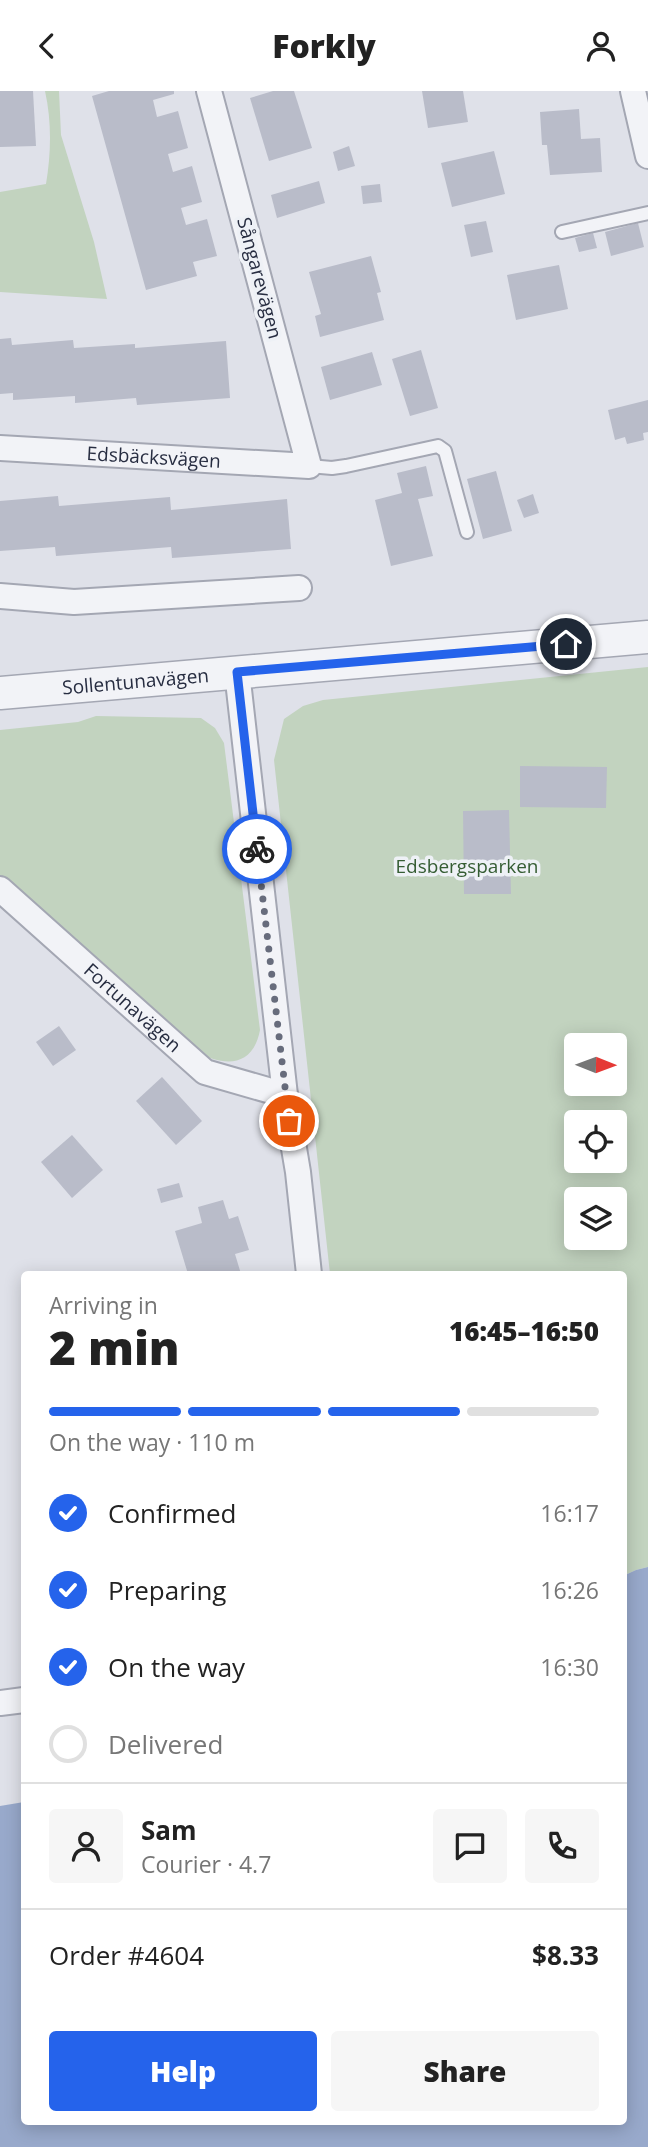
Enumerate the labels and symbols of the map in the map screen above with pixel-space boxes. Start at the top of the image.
street label: Sångarevägen [231,214,289,342]
street label: Edsbäcksvägen [86,440,222,474]
pin [536,614,596,674]
street label: Sollentunavägen [61,662,210,701]
courier [222,814,292,884]
park label: Edsbergsparken [396,853,538,879]
street label: Fortunavägen [78,957,187,1058]
north arrow [564,1033,626,1095]
pin [259,1091,319,1151]

